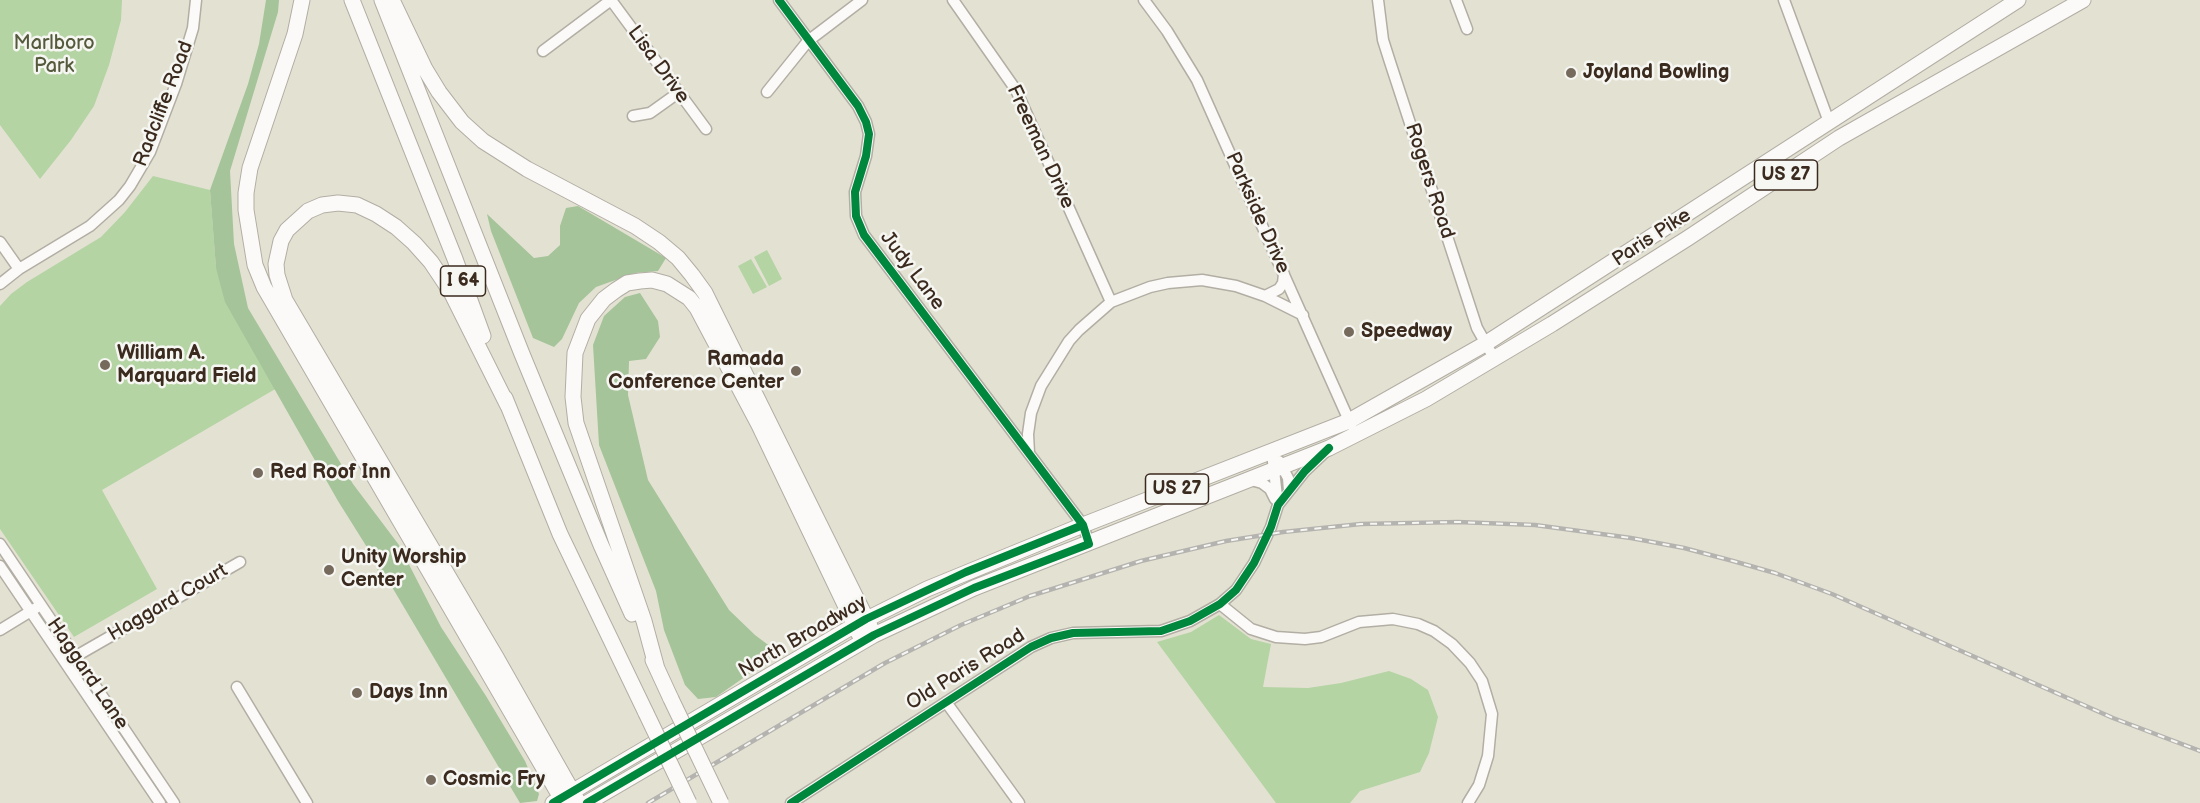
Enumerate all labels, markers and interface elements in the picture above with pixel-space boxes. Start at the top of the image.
street label: Lisa Drive [622,22,694,108]
park label: Marlboro Park [13,32,95,79]
street label: Radcliffe Road [129,38,199,170]
place label: Joyland Bowling [1583,61,1729,85]
marker: Joyland Bowling [1564,66,1578,80]
street label: Freeman Drive [1001,81,1079,213]
street label: Rogers Road [1399,120,1459,242]
street label: Parkside Drive [1220,149,1294,277]
road number: US 27 [1754,160,1818,190]
street label: Paris Pike [1608,204,1696,272]
street label: Judy Lane [874,227,950,315]
road number: I 64 [440,266,486,296]
place label: Speedway [1361,320,1452,344]
marker: Speedway [1342,325,1356,339]
place label: William A. Marquard Field [117,342,257,389]
place label: Ramada Conference Center [608,348,784,395]
marker: William A. Marquard Field [98,358,112,372]
marker: Ramada Conference Center [789,364,803,378]
place label: Red Roof Inn [270,461,391,485]
marker: Red Roof Inn [251,466,265,480]
road number: US 27 [1146,474,1208,504]
place label: Unity Worship Center [341,546,467,593]
street label: Haggard Court [104,559,232,647]
marker: Unity Worship Center [322,563,336,577]
street label: North Broadway [735,591,871,683]
street label: Haggard Lane [41,614,133,734]
street label: Old Paris Road [902,624,1030,716]
place label: Days Inn [369,681,448,705]
marker: Days Inn [350,686,364,700]
place label: Cosmic Fry [443,768,545,792]
marker: Cosmic Fry [424,773,438,787]

